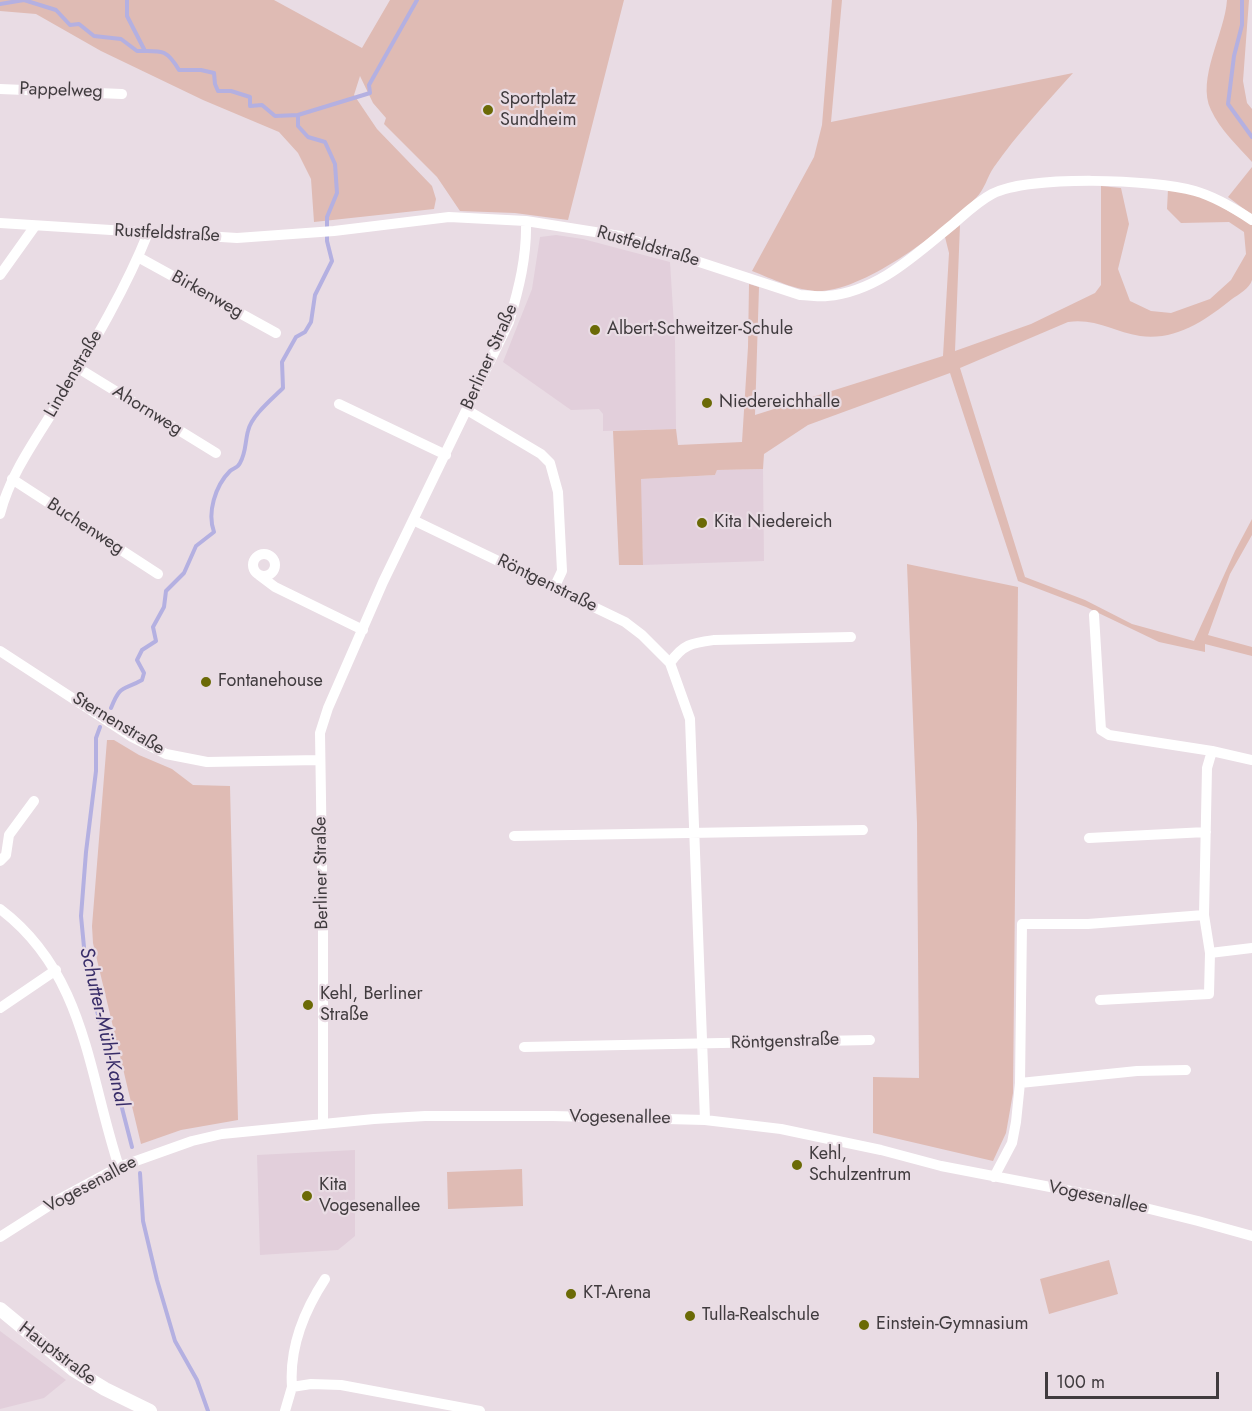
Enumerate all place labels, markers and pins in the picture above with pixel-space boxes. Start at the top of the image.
place label: Sportplatz Sundheim [500,89,576,132]
marker: Sportplatz Sundheim [481,103,495,117]
place label: Albert-Schweitzer-Schule [607,319,793,341]
marker: Albert-Schweitzer-Schule [588,323,602,337]
place label: Niedereichhalle [719,392,840,414]
marker: Niedereichhalle [700,396,714,410]
place label: Kita Niedereich [714,512,833,534]
marker: Kita Niedereich [695,516,709,530]
place label: Fontanehouse [218,671,323,693]
marker: Fontanehouse [199,675,213,689]
place label: Kehl, Berliner Straße [320,984,423,1026]
marker: Kehl, Berliner Straße [301,998,315,1012]
place label: Kehl, Schulzentrum [809,1144,911,1186]
marker: Kehl, Schulzentrum [790,1158,804,1172]
place label: Kita Vogesenallee [319,1175,420,1218]
marker: Kita Vogesenallee [300,1189,314,1203]
place label: KT-Arena [583,1283,651,1305]
marker: KT-Arena [564,1287,578,1301]
place label: Tulla-Realschule [702,1305,819,1327]
marker: Tulla-Realschule [683,1309,697,1323]
place label: Einstein-Gymnasium [876,1314,1028,1336]
marker: Einstein-Gymnasium [857,1318,871,1332]

